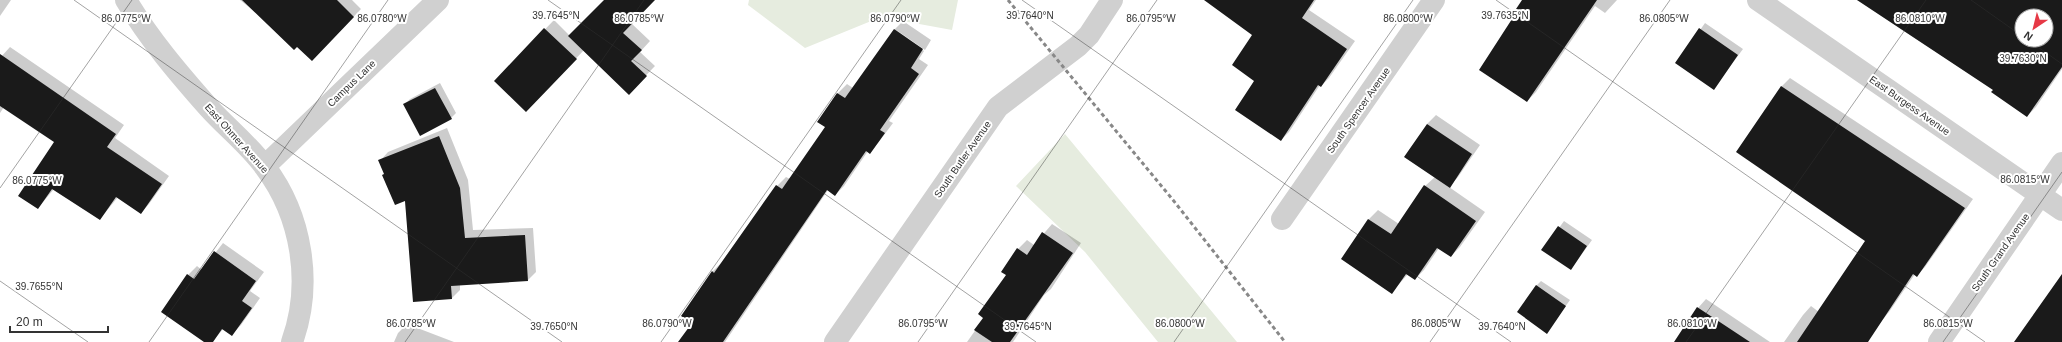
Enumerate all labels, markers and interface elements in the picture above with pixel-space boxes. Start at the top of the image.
north arrow [2014,8,2054,48]
text: 39.7645°N [532,10,580,21]
text: 39.7640°N [1006,10,1054,21]
text: 39.7635°N [1481,10,1529,21]
text: 86.0775°W [101,13,151,24]
text: 86.0780°W [357,13,407,24]
text: 86.0785°W [614,13,664,24]
text: 86.0790°W [870,13,920,24]
text: 86.0795°W [1126,13,1176,24]
text: 86.0800°W [1383,13,1433,24]
text: 86.0805°W [1639,13,1689,24]
text: 86.0810°W [1895,13,1945,24]
text: N [2022,29,2035,43]
text: 39.7630°N [1999,53,2047,64]
street label: Campus Lane [325,57,378,109]
street label: South Spencer Avenue [1325,65,1392,155]
street label: East Burgess Avenue [1867,74,1952,138]
street label: East Ohmer Avenue [203,101,271,176]
street label: South Butler Avenue [932,119,993,200]
text: 86.0815°W [2000,174,2050,185]
text: 86.0775°W [12,175,62,186]
street label: South Grand Avenue [1969,211,2032,293]
text: 39.7655°N [15,281,63,292]
scale bar [10,308,108,334]
text: 20 m [16,315,43,329]
text: 86.0785°W [386,318,436,329]
text: 86.0790°W [642,318,692,329]
text: 86.0795°W [898,318,948,329]
text: 86.0800°W [1155,318,1205,329]
text: 86.0805°W [1411,318,1461,329]
text: 86.0810°W [1667,318,1717,329]
text: 86.0815°W [1923,318,1973,329]
text: 39.7650°N [530,321,578,332]
text: 39.7645°N [1004,321,1052,332]
text: 39.7640°N [1478,321,1526,332]

